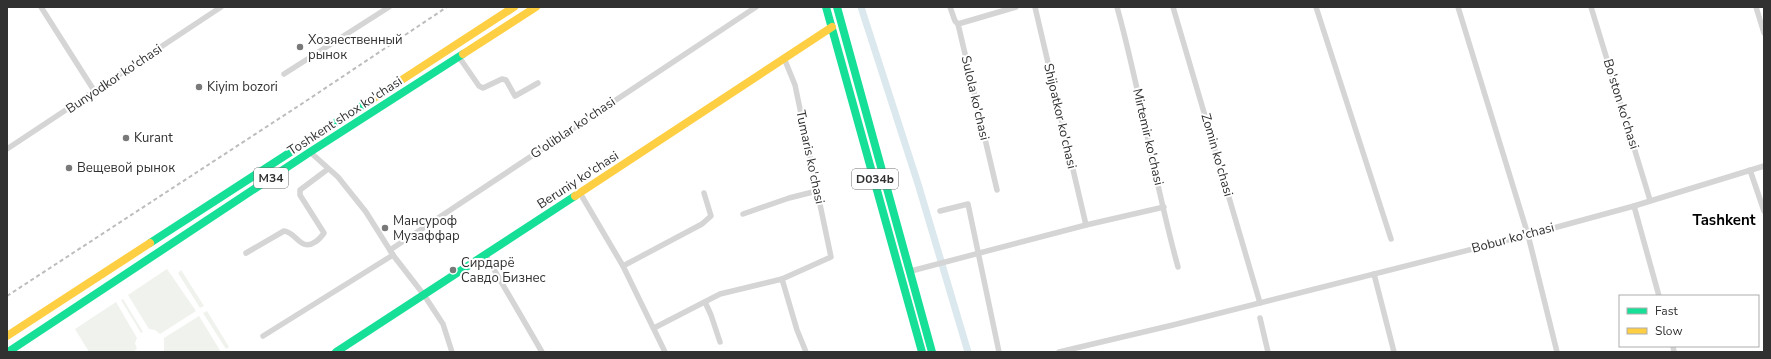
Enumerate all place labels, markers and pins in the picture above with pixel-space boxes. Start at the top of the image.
place label: Хозяественный рынок [308,31,403,64]
marker: Хозяественный рынок [295,42,305,52]
place label: Kiyim bozori [207,78,278,96]
marker: Kiyim bozori [194,82,204,92]
place label: Kurant [134,129,173,147]
marker: Kurant [121,133,131,143]
place label: Вещевой рынок [77,159,175,177]
marker: Вещевой рынок [64,163,74,173]
place label: Мансуроф Музаффар [393,212,460,245]
marker: Мансуроф Музаффар [380,223,390,233]
place label: Сирдарё Савдо Бизнес [461,254,546,287]
marker: Сирдарё Савдо Бизнес [448,265,458,275]

